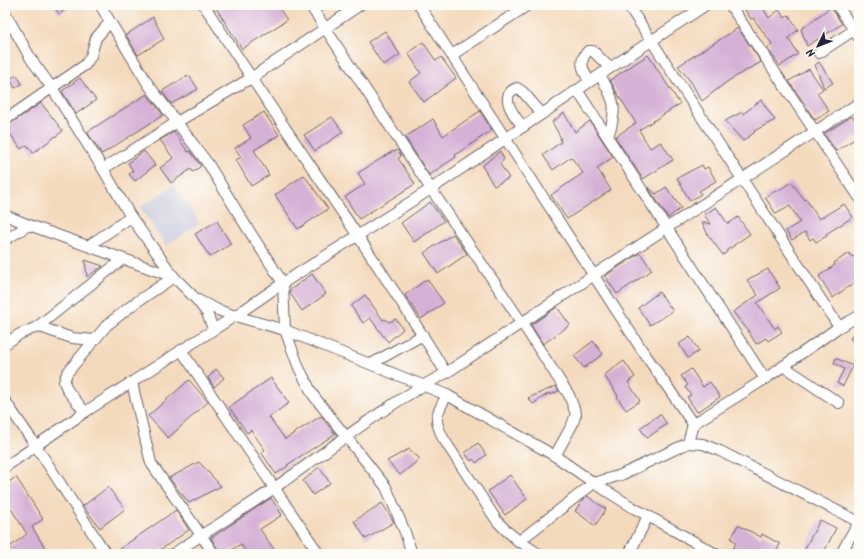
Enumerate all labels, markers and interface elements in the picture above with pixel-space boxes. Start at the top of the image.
north arrow [798,26,838,66]
text: N [802,43,820,61]

